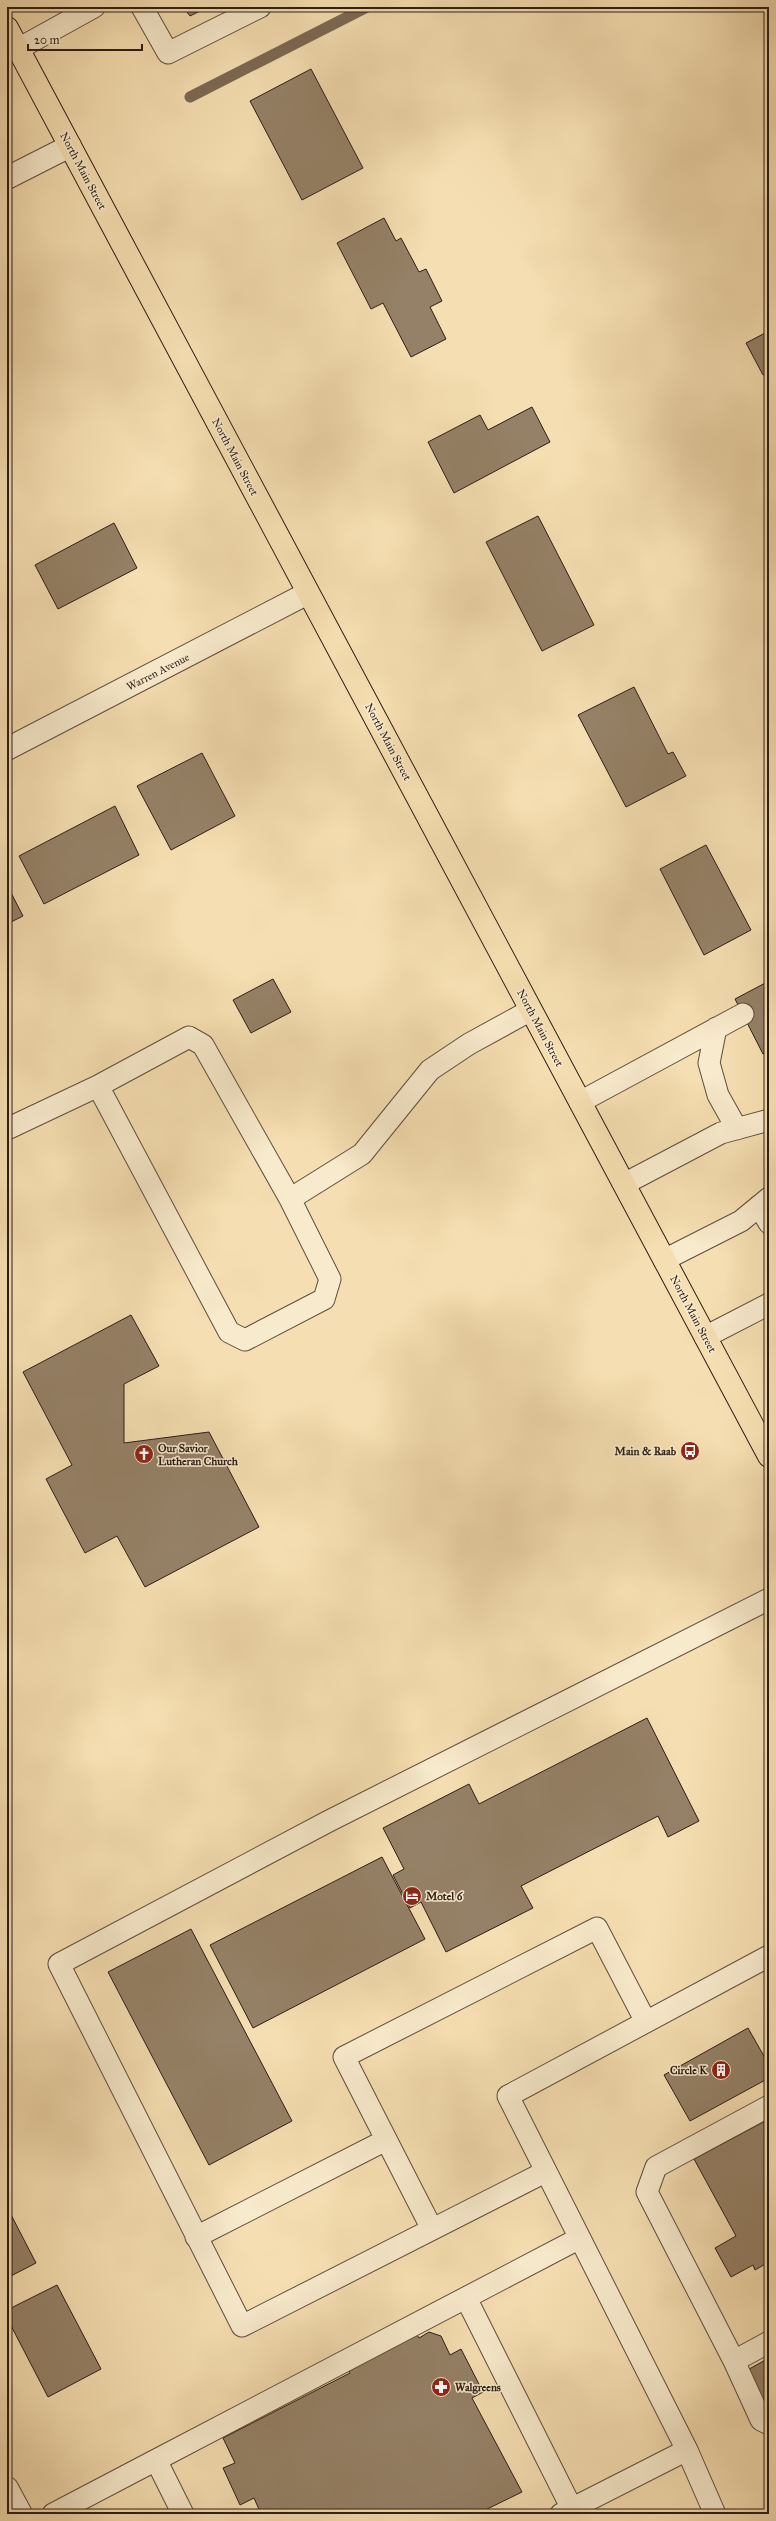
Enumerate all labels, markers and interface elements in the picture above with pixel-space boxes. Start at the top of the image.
scale bar [28,26,142,52]
text: 20 m [34,33,60,47]
street label: North Main Street [57,130,109,212]
street label: North Main Street [209,416,261,498]
street label: Warren Avenue [124,650,192,693]
street label: North Main Street [362,701,414,783]
street label: North Main Street [514,987,566,1069]
street label: North Main Street [667,1273,719,1355]
bus stop icon: Main & Raab [679,1440,701,1462]
place label: Our Savior Lutheran Church [158,1442,239,1468]
church icon: Our Savior Lutheran Church [133,1443,155,1465]
place label: Main & Raab [615,1445,677,1458]
hotel icon: Motel 6 [401,1885,423,1907]
place label: Motel 6 [426,1890,464,1903]
building icon: Circle K [710,2059,732,2081]
place label: Circle K [670,2064,708,2077]
pharmacy icon: Walgreens [430,2376,452,2398]
place label: Walgreens [455,2381,501,2394]

